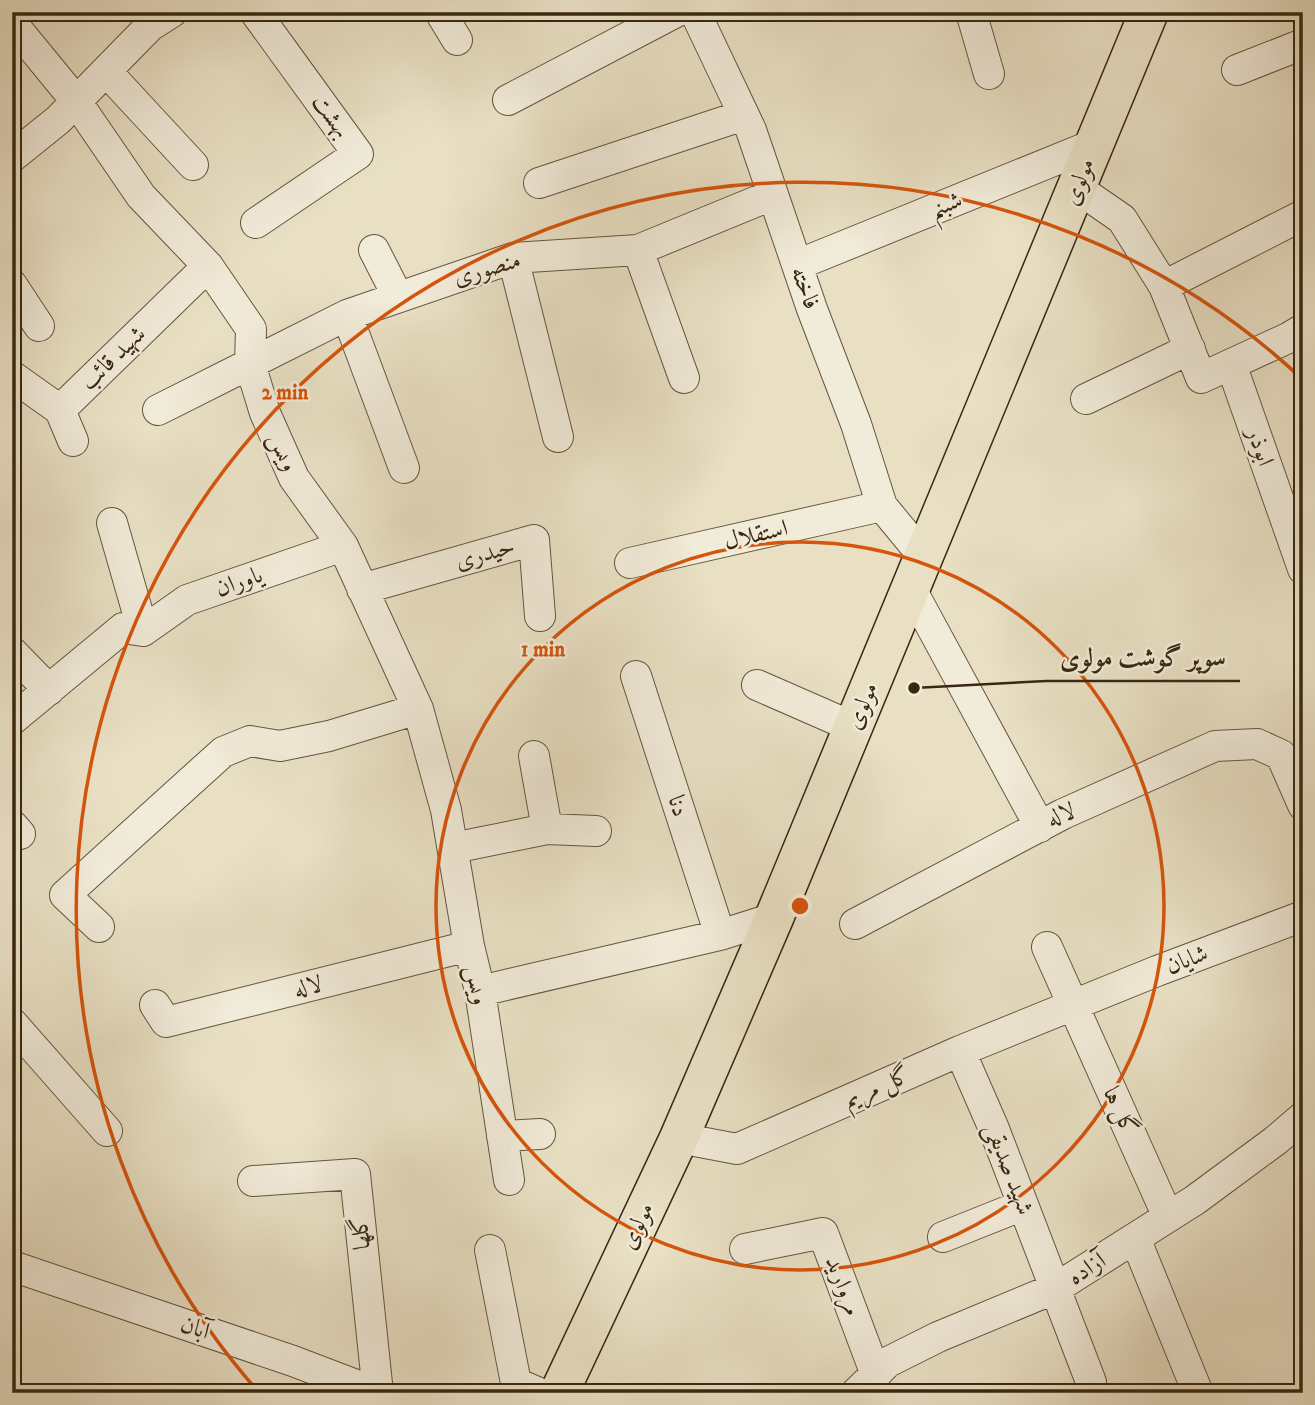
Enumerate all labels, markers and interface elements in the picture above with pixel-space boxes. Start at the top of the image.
street label: بهشت [305,88,357,144]
street label: مولوی [1056,154,1102,210]
street label: شبنم [925,185,970,232]
street label: منصوری [450,245,524,293]
street label: فاخته [784,263,826,313]
street label: شهید قائب [74,319,152,397]
text: 2 min [262,380,310,406]
street label: ابوذر [1239,422,1280,470]
street label: ویس [261,428,305,476]
street label: استقلال [721,513,791,557]
street label: حیدری [452,531,518,577]
street label: یاوران [211,560,268,604]
callout: سوپر گوشت مولوی [1046,634,1240,681]
text: 1 min [521,637,566,663]
text: سوپر گوشت مولوی [1060,642,1226,675]
street label: مولوی [839,678,885,734]
street label: دنا [661,791,695,821]
street label: لاله [1042,796,1080,834]
centre of rings [788,894,812,918]
street label: شایان [1162,938,1212,982]
street label: ویس [458,963,496,1007]
street label: لاله [291,969,325,1005]
street label: گل مریم [839,1059,917,1120]
street label: گل ها [1095,1082,1145,1140]
street label: شهید صدیقی [977,1119,1040,1219]
street label: مولوی [613,1198,661,1254]
street label: گلها [343,1215,378,1251]
street label: آزاده [1062,1244,1114,1292]
street label: مروارید [817,1252,868,1321]
street label: آبان [176,1309,216,1348]

